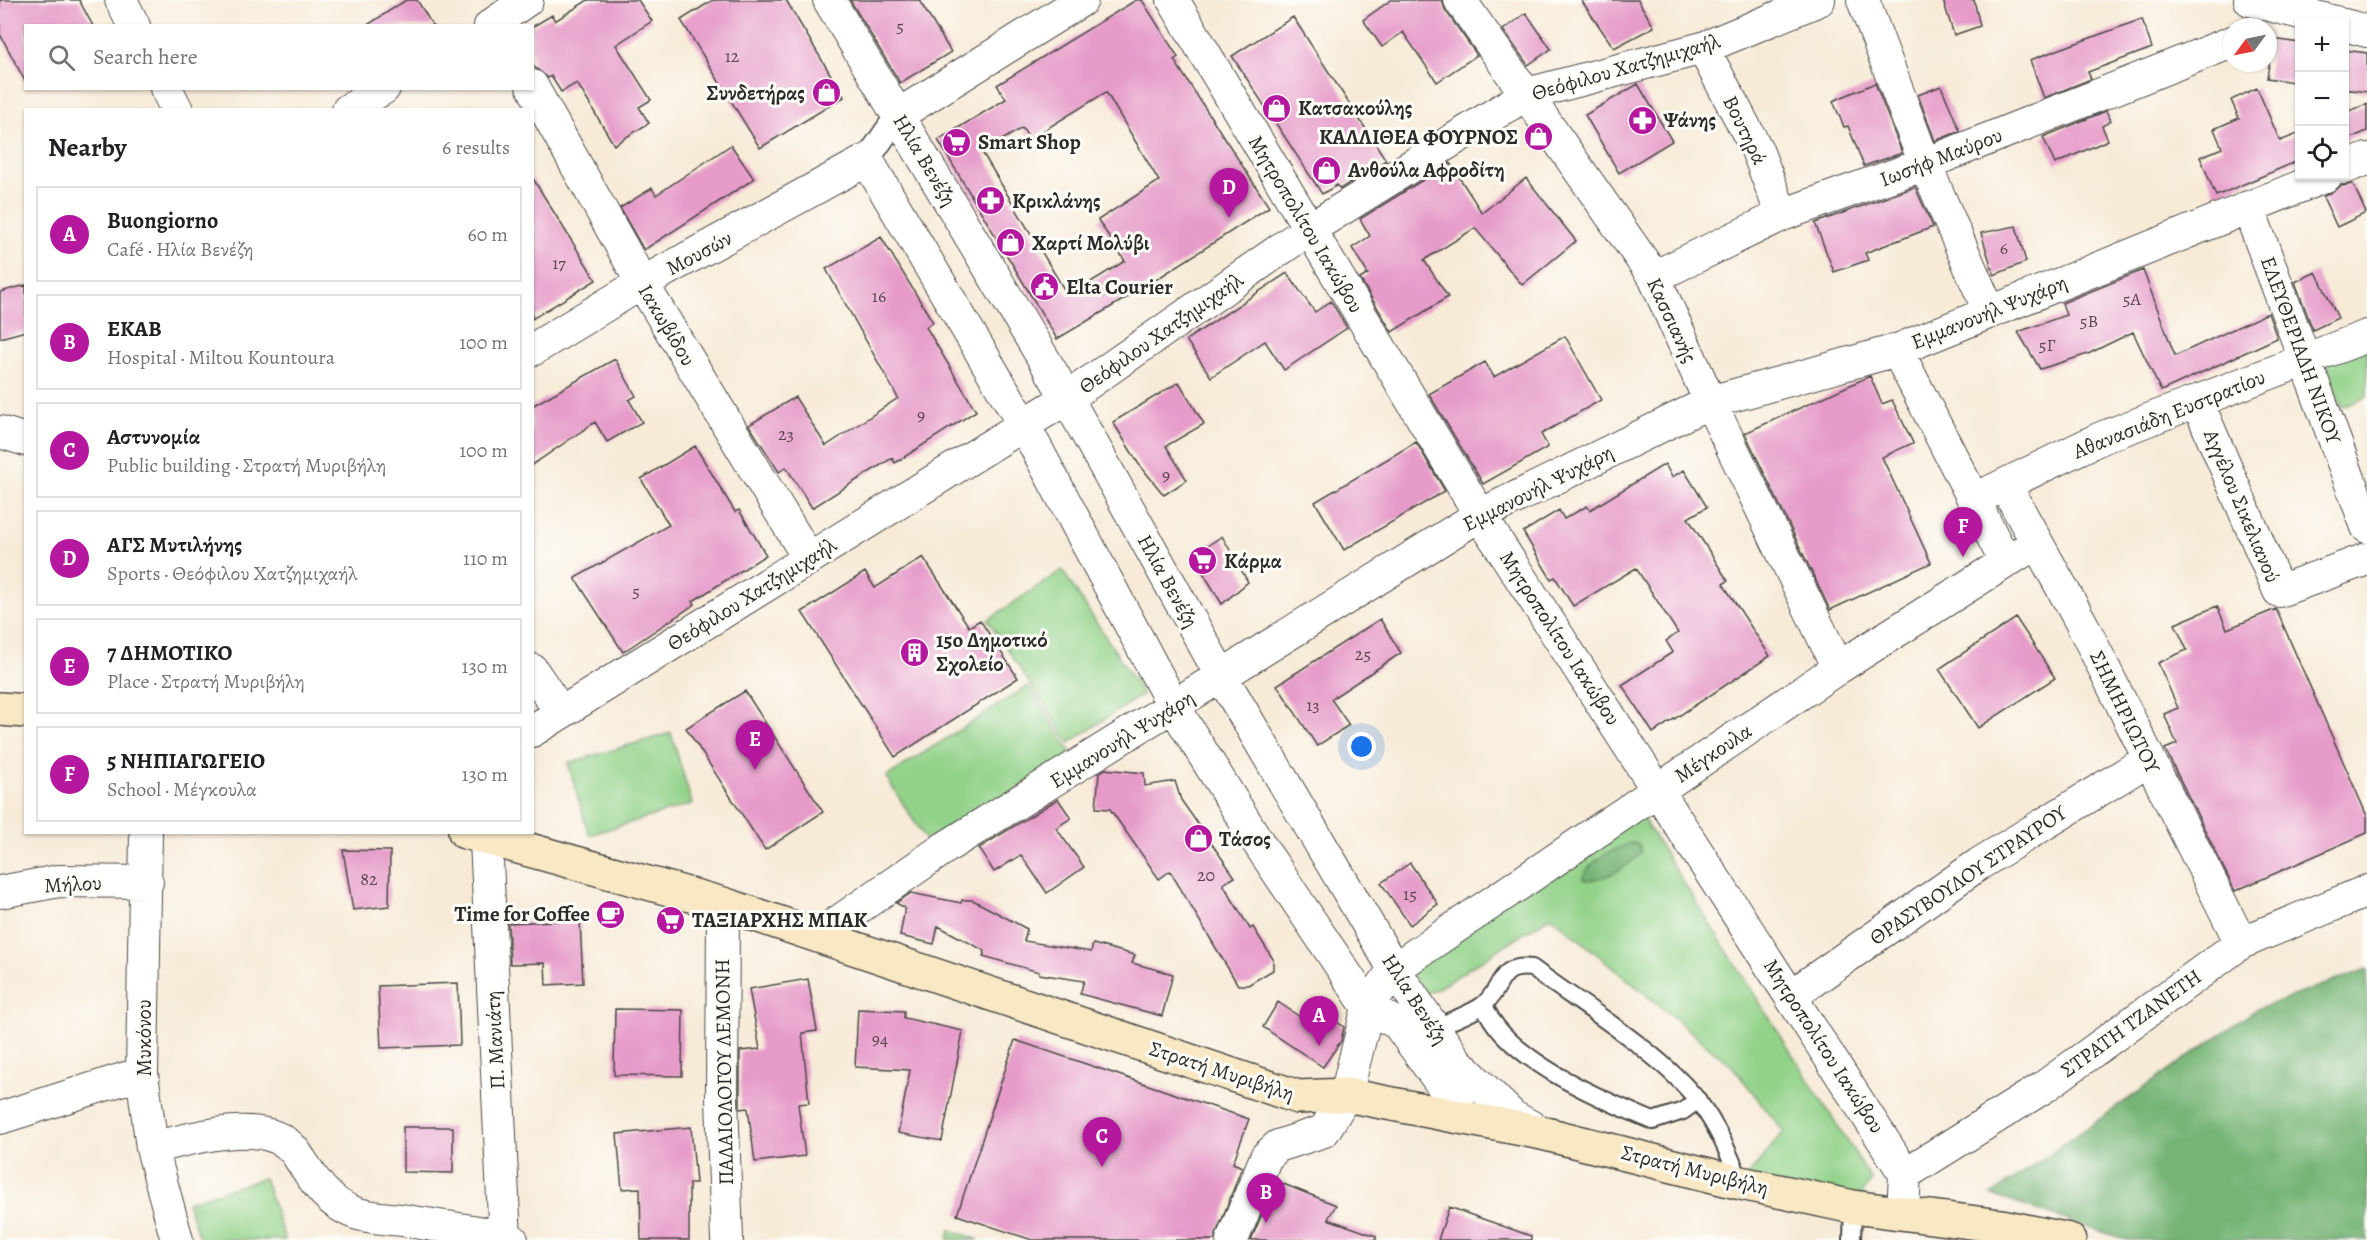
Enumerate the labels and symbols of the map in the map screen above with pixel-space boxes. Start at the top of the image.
house number: 5 [896,14,904,38]
north arrow [2223,18,2277,72]
street label: Θεόφιλου Χατζημιχαήλ [1529,27,1724,107]
house number: 12 [725,44,740,68]
shop icon: Συνδετήρας [810,77,842,109]
place label: Συνδετήρας [706,79,805,107]
street label: Βουτηρά [1716,91,1774,169]
shop icon: Κατσακούλης [1261,92,1293,124]
place label: Κατσακούλης [1298,94,1413,122]
pharmacy icon: Ψάνης [1626,104,1658,136]
place label: Ψάνης [1663,106,1716,134]
street label: Ηλία Βενέζη [887,109,963,211]
shop icon: ΚΑΛΛΙΘΕΑ ΦΟΥΡΝΟΣ [1523,121,1555,153]
street label: Ιωσήφ Μαύρου [1876,121,2006,193]
place label: ΚΑΛΛΙΘΕΑ ΦΟΥΡΝΟΣ [1319,123,1518,151]
supermarket icon: Smart Shop [941,126,973,158]
place label: Smart Shop [978,128,1081,156]
street label: Μητροπολίτου Ιακώβου [1242,130,1370,318]
shop icon: Ανθούλα Αφροδίτη [1311,154,1343,186]
place label: Ανθούλα Αφροδίτη [1347,156,1505,184]
pin: D [1210,168,1248,218]
pharmacy icon: Κρικλάνης [975,185,1007,217]
place label: Κρικλάνης [1012,187,1101,215]
street label: Μουσών [661,224,737,282]
shop icon: Χαρτί Μολύβι [995,227,1027,259]
place label: Χαρτί Μολύβι [1032,229,1150,257]
house number: 6 [2000,236,2008,260]
house number: 17 [552,251,566,275]
street label: ΕΛΕΥΘΕΡΙΑΔΗ ΝΙΚΟΥ [2254,252,2348,448]
street label: Θεόφιλου Χατζημιχαήλ [1073,265,1249,400]
street label: Εμμανουήλ Ψυχάρη [1907,268,2071,356]
public building icon: Elta Courier [1029,271,1061,303]
place label: Elta Courier [1066,273,1173,301]
street label: Κασσιανής [1640,273,1704,367]
street label: Ιακωβίδου [632,279,702,371]
house number: 16 [872,284,886,308]
house number: 5Α [2123,287,2142,311]
house number: 5Β [2080,309,2098,333]
house number: 5Γ [2039,333,2055,357]
street label: Αθανασιάδη Ευστρατίου [2068,363,2269,466]
house number: 9 [917,403,925,427]
house number: 23 [778,422,794,446]
street label: Αγγέλου Σικελιανού [2197,424,2287,587]
street label: Εμμανουήλ Ψυχάρη [1458,438,1618,538]
house number: 9 [1162,463,1170,487]
pin: F [1944,508,1982,557]
street label: Ηλία Βενέζη [1131,529,1205,633]
street label: Θεόφιλου Χατζημιχαήλ [662,530,842,657]
supermarket icon: Κάρμα [1187,545,1219,577]
street label: Μητροπολίτου Ιακώβου [1493,545,1627,731]
place label: Κάρμα [1224,547,1282,575]
house number: 5 [632,579,640,603]
place label: 15o Δημοτικό Σχολείο [936,626,1048,678]
building icon: 15o Δημοτικό Σχολείο [899,636,931,668]
house number: 25 [1355,642,1371,666]
street label: ΣΗΜΗΡΙΩΤΟΥ [2083,646,2167,779]
street label: Εμμανουήλ Ψυχάρη [1044,683,1200,795]
house number: 13 [1306,693,1320,717]
street label: Μέγκουλα [1669,717,1757,789]
pin: E [736,720,774,770]
your location [1347,732,1376,761]
street label: ΘΡΑΣΥΒΟΥΛΟΥ ΣΤΡΑΥΡΟΥ [1864,798,2073,952]
shop icon: Τάσος [1182,823,1214,855]
place label: Τάσος [1219,825,1271,853]
house number: 20 [1197,863,1215,887]
house number: 82 [360,867,378,891]
street label: Μήλου [43,869,103,899]
house number: 15 [1403,882,1417,906]
cafe icon: Time for Coffee [595,898,627,930]
place label: Time for Coffee [455,900,590,928]
supermarket icon: ΤΑΞΙΑΡΧΗΣ ΜΠΑΚ [655,904,687,936]
place label: ΤΑΞΙΑΡΧΗΣ ΜΠΑΚ [692,906,868,934]
street label: Ηλία Βενέζη [1375,948,1455,1050]
street label: Μητροπολίτου Ιακώβου [1757,953,1891,1139]
street label: ΠΑΛΑΙΟΛΟΓΟΥ ΛΕΜΟΝΗ [708,958,740,1186]
street label: ΣΤΡΑΤΗ ΤΖΑΝΕΤΗ [2055,962,2207,1084]
street label: Π. Μανιάτη [478,990,512,1090]
pin: A [1300,996,1338,1046]
street label: Μυκόνου [130,1000,158,1076]
house number: 94 [872,1027,888,1051]
street label: Στρατή Μυριβήλη [1146,1034,1298,1108]
pin: C [1082,1118,1122,1167]
street label: Στρατή Μυριβήλη [1618,1138,1772,1202]
pin: B [1246,1174,1286,1223]

